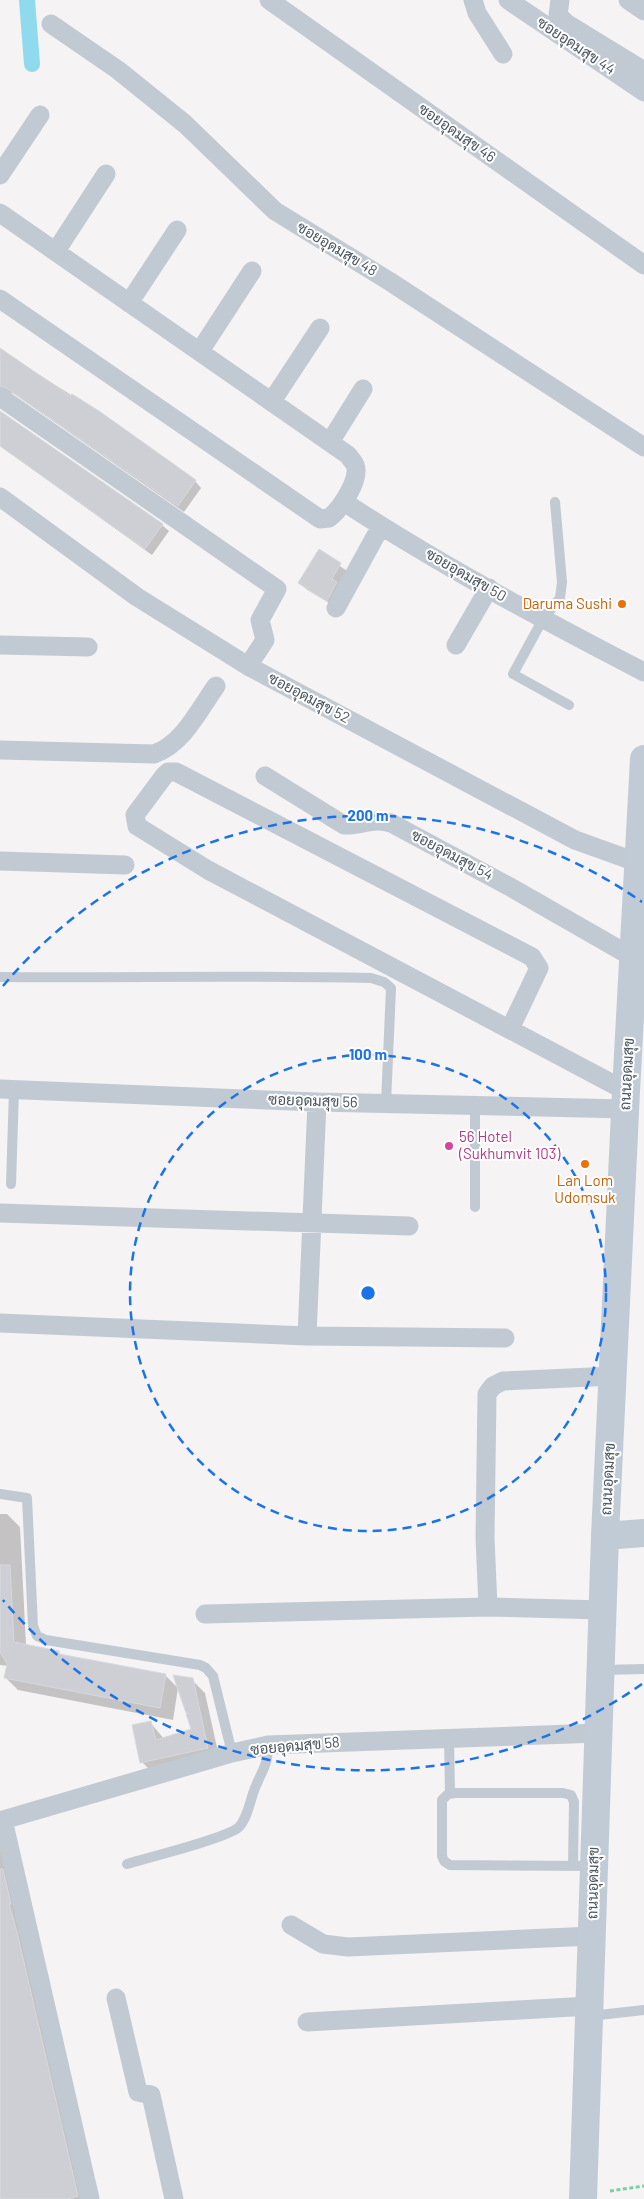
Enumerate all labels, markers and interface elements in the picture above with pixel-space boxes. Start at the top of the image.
street label: ซอยอุดมสุข 44 [532,12,619,80]
street label: ซอยอุดมสุข 46 [414,99,500,168]
street label: ซอยอุดมสุข 48 [293,217,381,282]
street label: ซอยอุดมสุข 50 [421,544,510,607]
place label: Daruma Sushi [523,594,612,612]
marker: Daruma Sushi [616,598,628,610]
street label: ซอยอุดมสุข 52 [264,668,353,729]
text: 200 m [347,806,389,824]
street label: ซอยอุดมสุข 54 [407,825,496,886]
street label: ถนนอุดมสุข [615,1037,640,1111]
text: 100 m [349,1045,387,1063]
street label: ซอยอุดมสุข 56 [268,1089,358,1114]
place label: 56 Hotel (Sukhumvit 103) [458,1127,560,1162]
marker: 56 Hotel (Sukhumvit 103) [443,1140,455,1152]
marker: Lan Lom Udomsuk [579,1158,591,1170]
place label: Lan Lom Udomsuk [554,1171,616,1206]
centre of rings [359,1284,377,1302]
street label: ถนนอุดมสุข [596,1442,621,1516]
street label: ซอยอุดมสุข 58 [249,1732,341,1761]
street label: ถนนอุดมสุข [582,1847,605,1919]

